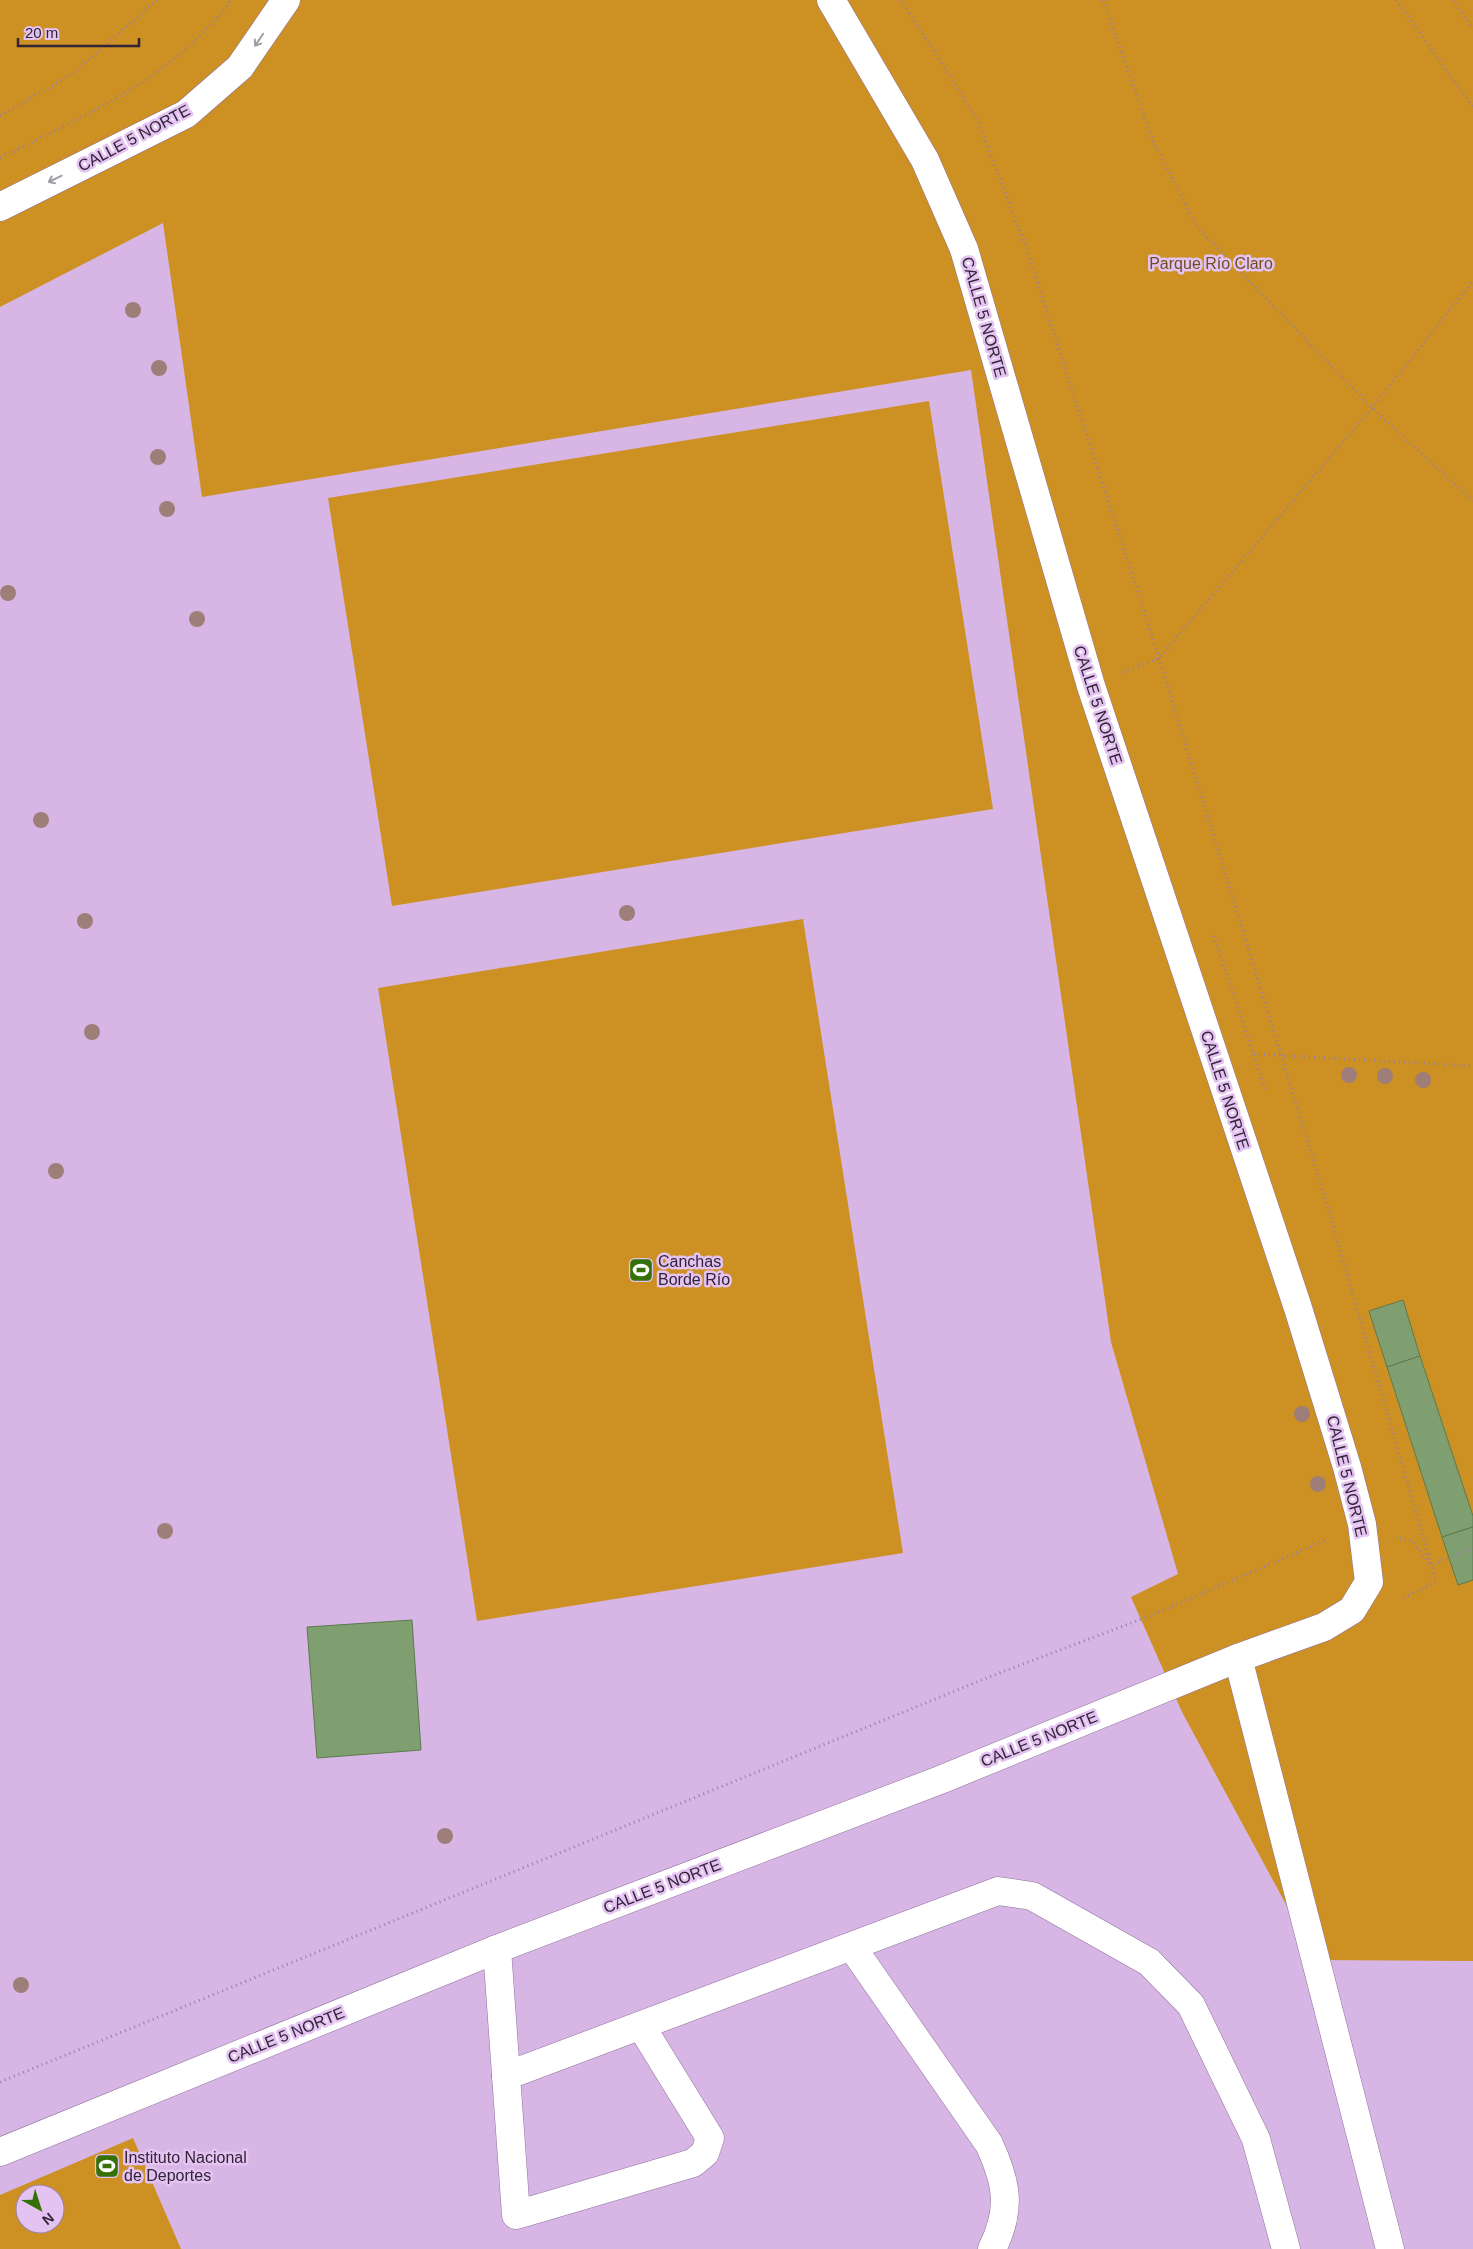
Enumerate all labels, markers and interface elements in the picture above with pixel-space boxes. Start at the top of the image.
scale bar [18,15,139,47]
text: 20 m [25,24,58,41]
one-way arrow [253,33,263,47]
street label: CALLE 5 NORTE [75,101,193,175]
one-way arrow [48,174,63,184]
street label: CALLE 5 NORTE [959,255,1009,379]
park label: Parque Río Claro [1149,255,1273,272]
street label: CALLE 5 NORTE [1071,643,1125,767]
street label: CALLE 5 NORTE [1198,1028,1252,1152]
place label: Canchas Borde Río [658,1253,730,1288]
sports icon: Canchas Borde Río [628,1257,654,1283]
street label: CALLE 5 NORTE [1324,1414,1370,1538]
street label: CALLE 5 NORTE [978,1708,1100,1770]
street label: CALLE 5 NORTE [601,1856,723,1916]
street label: CALLE 5 NORTE [225,2004,347,2066]
place label: Instituto Nacional de Deportes [124,2149,247,2184]
sports icon: Instituto Nacional de Deportes [94,2153,120,2179]
north arrow [15,2184,65,2234]
text: N [39,2210,57,2229]

